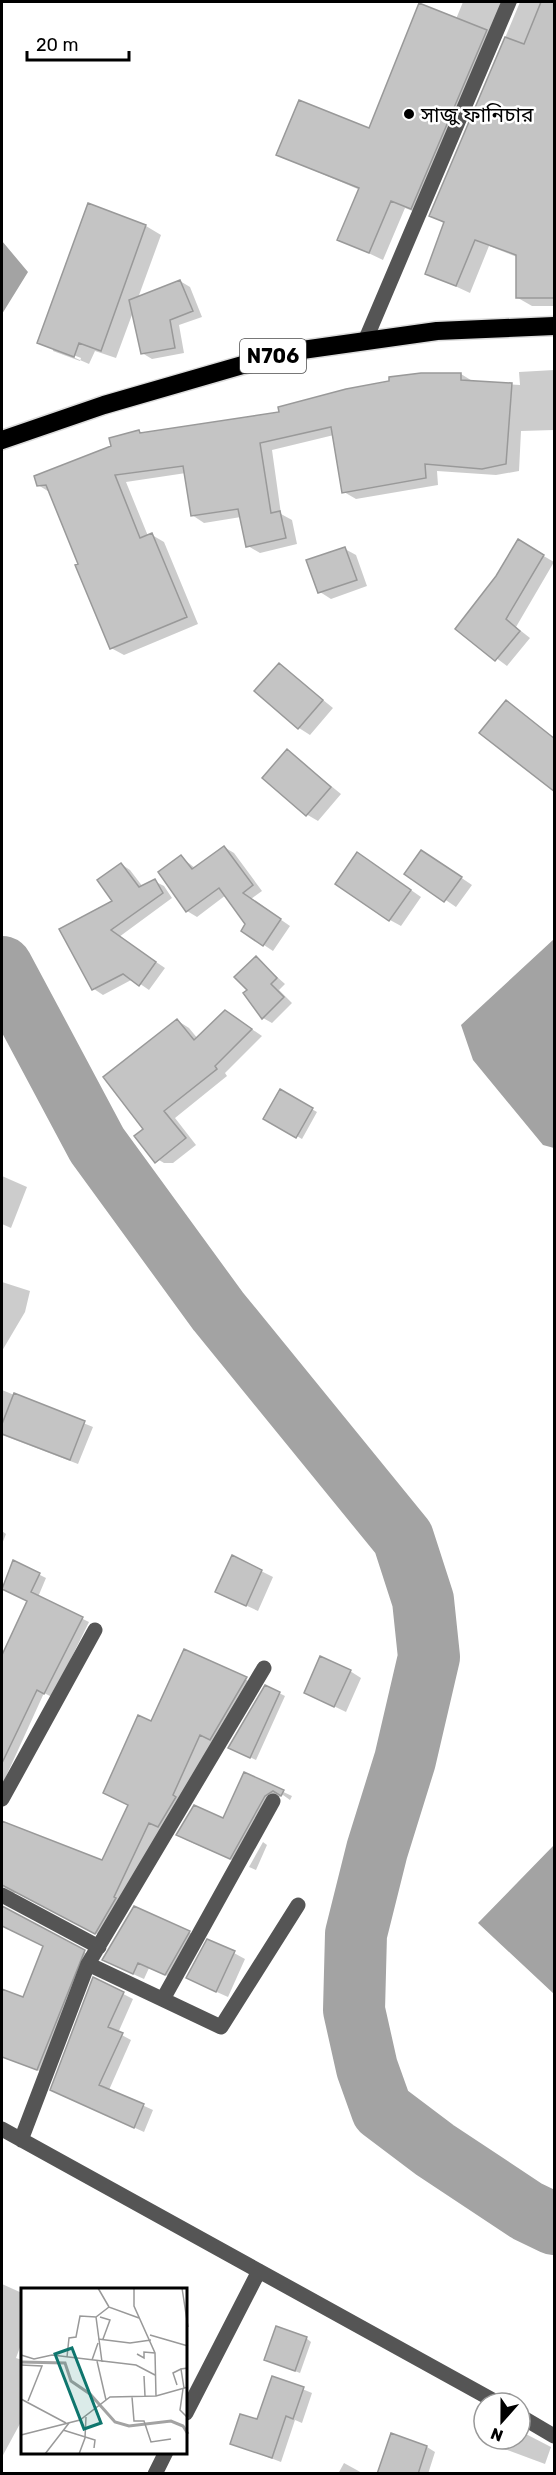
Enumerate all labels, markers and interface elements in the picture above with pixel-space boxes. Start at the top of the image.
scale bar [27,24,129,62]
text: 20 m [36,34,78,56]
place label: সাজু ফানিচার [420,102,534,127]
marker: সাজু ফানিচার [402,107,416,121]
road number: N706 [240,339,306,373]
inset map [21,2288,188,2454]
north arrow [472,2391,532,2451]
text: N [488,2424,506,2445]

